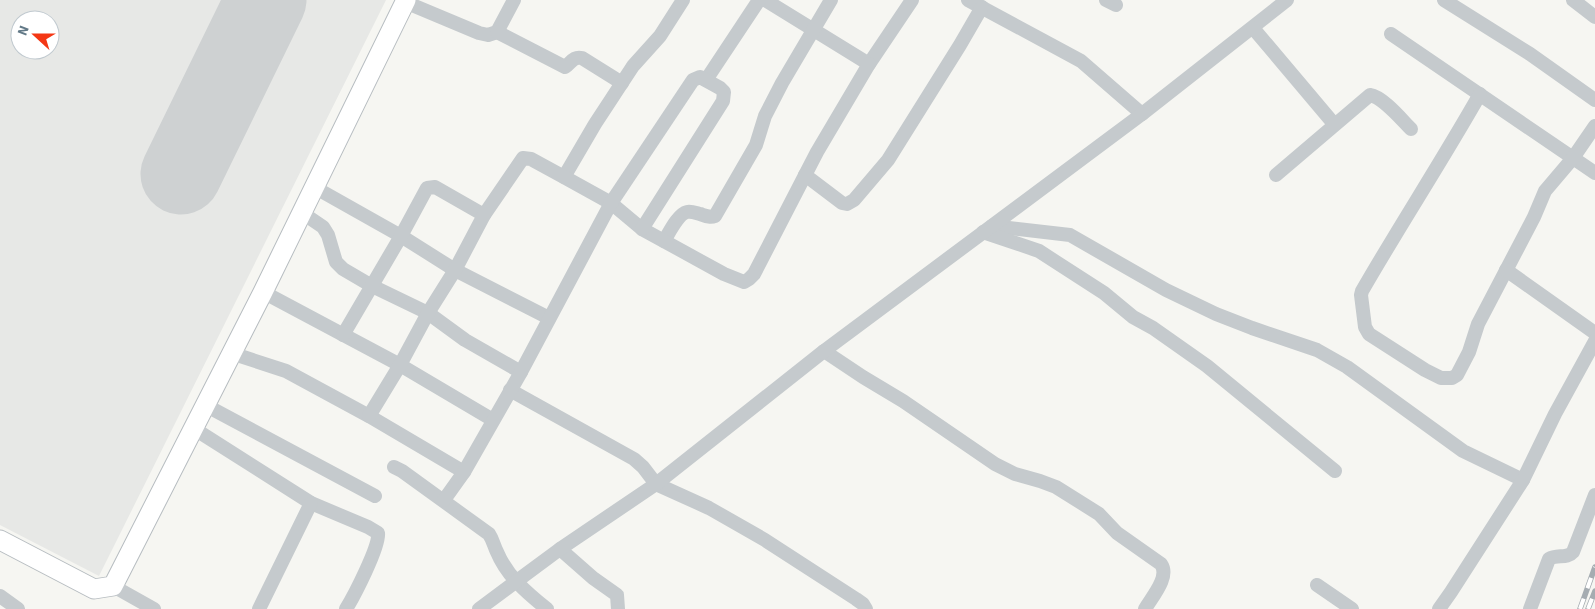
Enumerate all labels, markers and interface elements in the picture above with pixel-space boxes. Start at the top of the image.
north arrow [10,10,60,60]
text: N [13,23,35,39]

